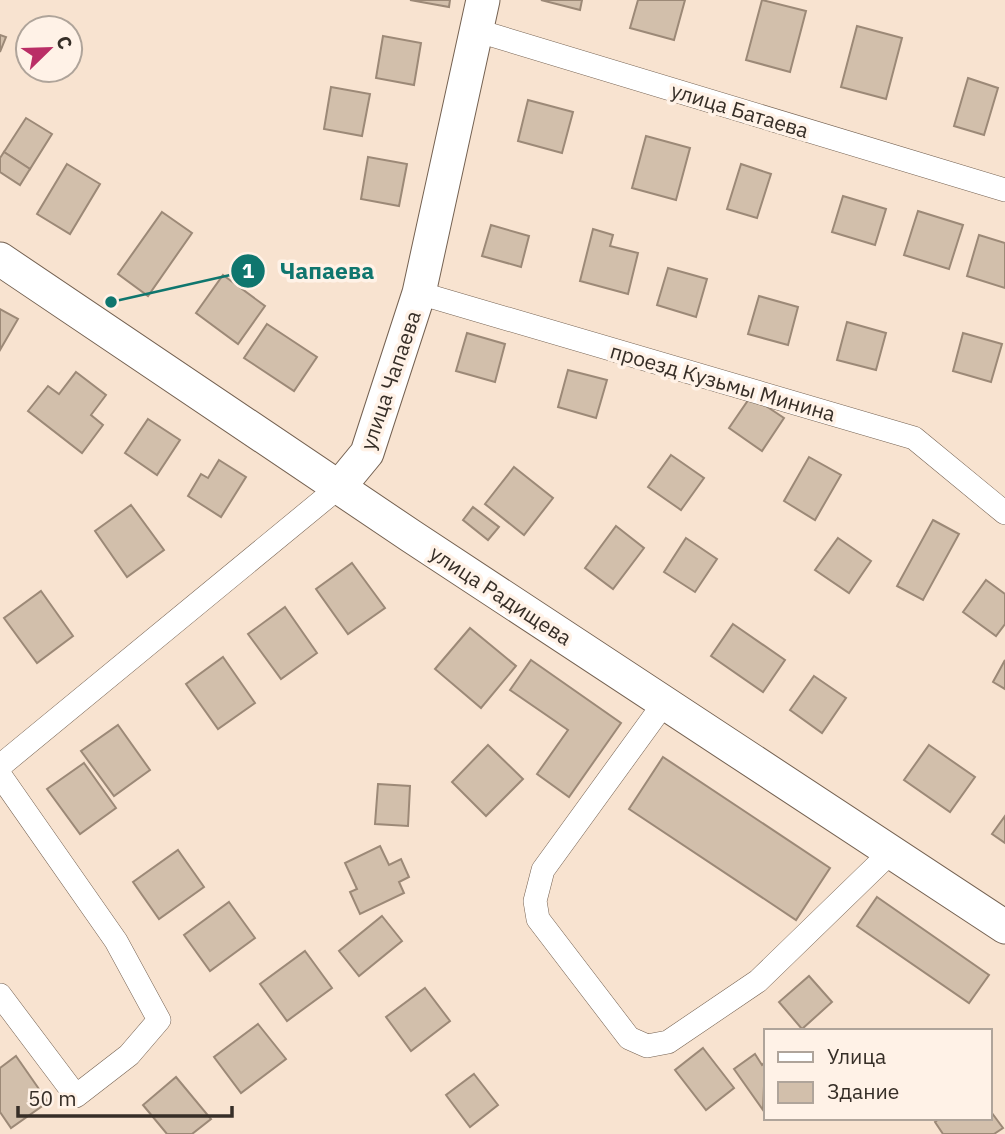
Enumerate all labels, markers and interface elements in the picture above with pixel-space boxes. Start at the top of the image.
north arrow [14,14,84,84]
text: С [51,32,78,53]
street label: улица Батаева [668,76,812,144]
callout: Чапаева [231,249,388,293]
text: Чапаева [280,255,374,285]
text: 1 [242,256,255,284]
street label: улица Чапаева [353,307,427,453]
street label: проезд Кузьмы Минина [607,336,839,428]
street label: улица Радищева [425,539,577,651]
legend [764,1029,991,1120]
text: Улица [827,1042,886,1070]
scale bar [18,1074,231,1118]
text: Здание [827,1077,899,1105]
text: 50 m [28,1084,77,1112]

